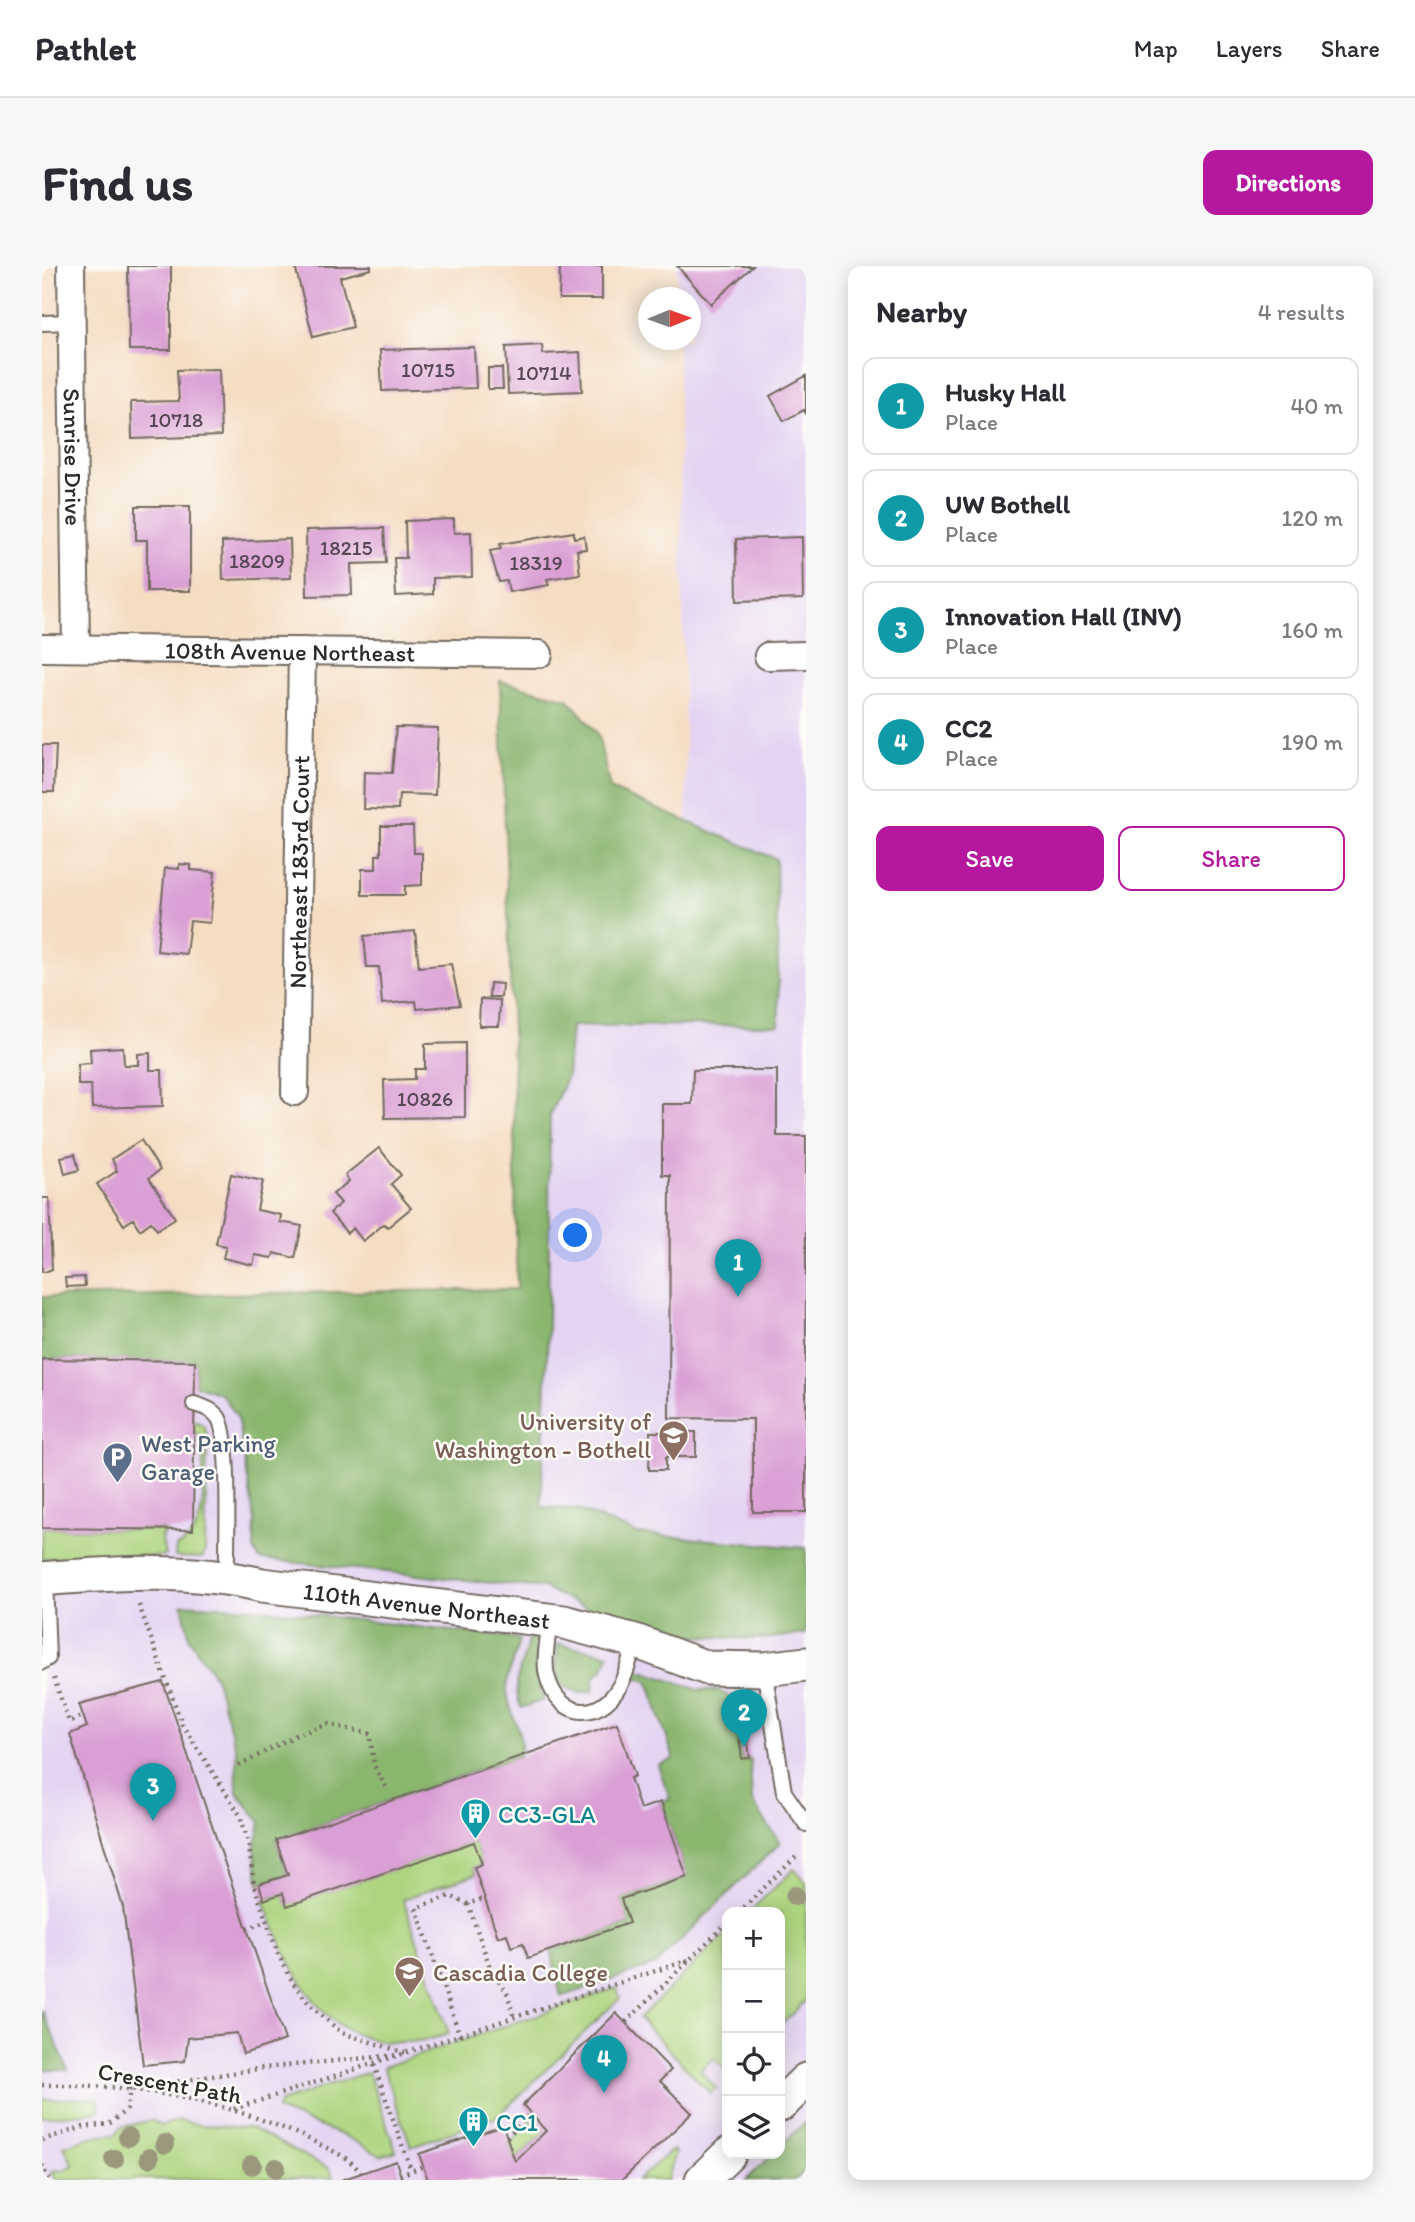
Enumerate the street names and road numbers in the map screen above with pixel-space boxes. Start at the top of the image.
street label: Sunrise Drive [58,388,89,526]
street label: 108th Avenue Northeast [165,635,415,667]
street label: Northeast 183rd Court [282,755,315,989]
street label: 110th Avenue Northeast [302,1576,552,1635]
street label: Crescent Path [96,2056,244,2110]

